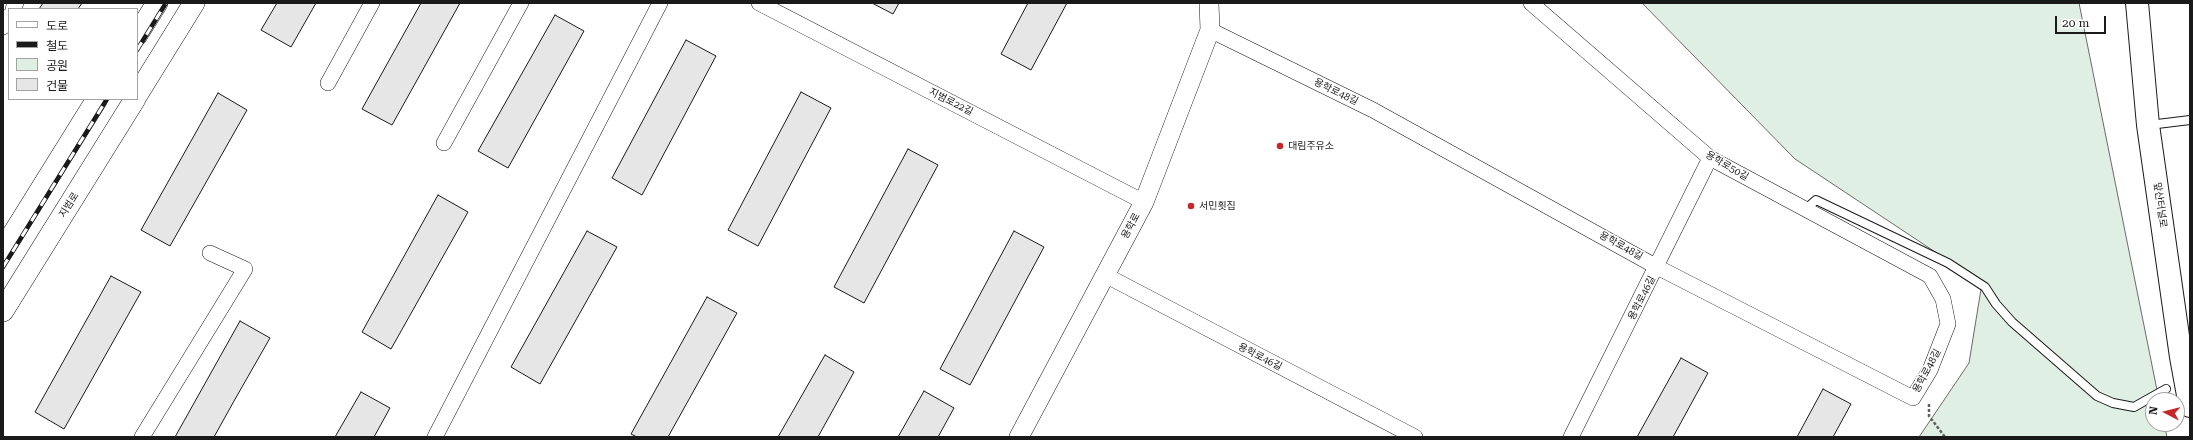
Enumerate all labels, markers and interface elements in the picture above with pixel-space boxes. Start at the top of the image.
legend [8,8,138,100]
scale bar [2057,8,2108,34]
text: 20 m [2062,16,2089,30]
text: 도로 [46,19,68,33]
text: 철도 [46,39,68,53]
text: 공원 [46,59,68,73]
street label: 용학로48길 [1312,76,1360,108]
text: 건물 [46,79,68,93]
street label: 지범로22길 [927,86,975,118]
place label: 대림주유소 [1288,140,1334,152]
marker: 대림주유소 [1275,141,1285,151]
street label: 용학로50길 [1703,149,1751,183]
street label: 앞산터널로 [2151,181,2169,229]
street label: 지범로 [57,190,81,220]
place label: 서민횟집 [1199,200,1236,212]
marker: 서민횟집 [1186,201,1196,211]
street label: 용학로 [1119,211,1143,241]
street label: 용학로48길 [1597,229,1645,263]
street label: 용학로46길 [1626,274,1658,322]
street label: 용학로46길 [1236,341,1284,373]
street label: 용학로48길 [1910,347,1944,395]
north arrow [2145,392,2185,432]
text: N [2147,406,2161,416]

